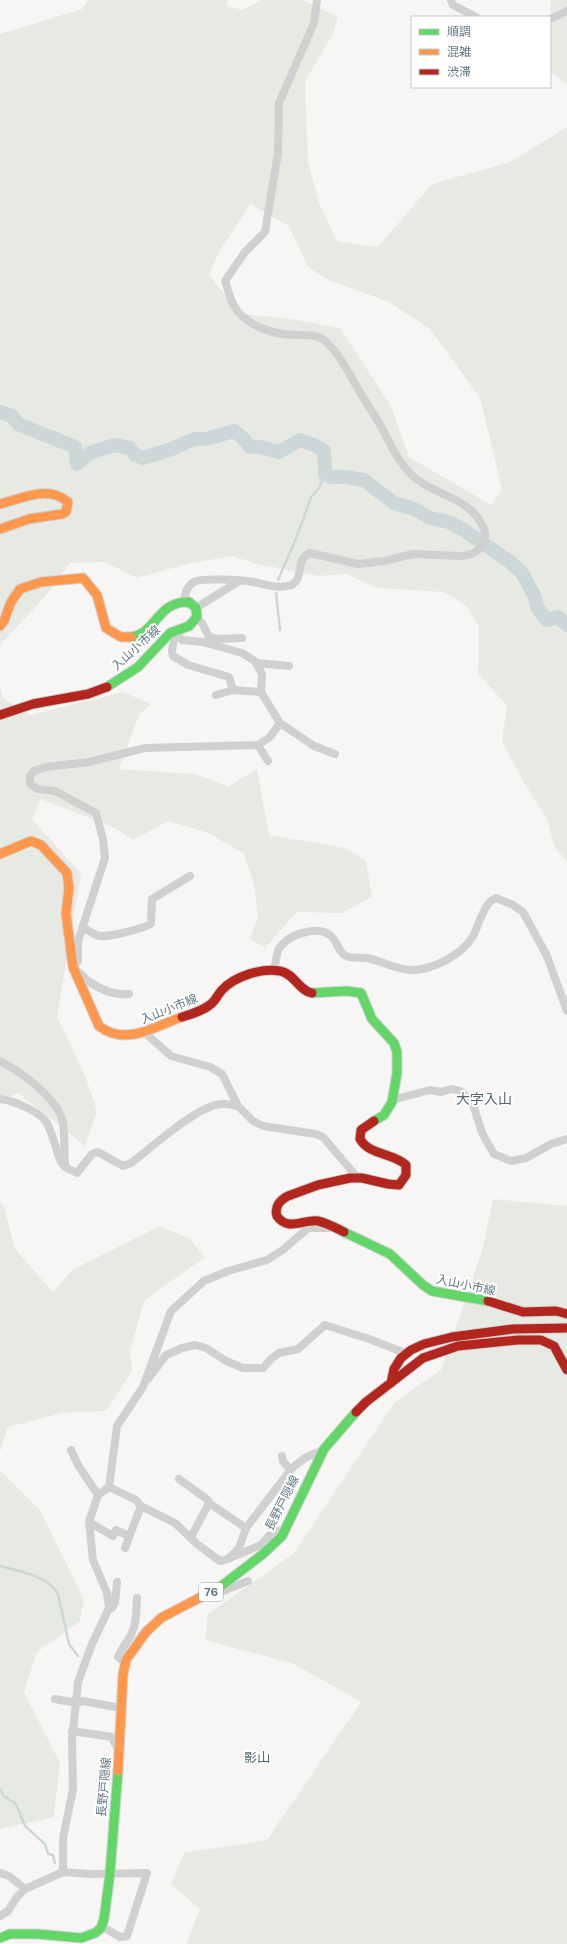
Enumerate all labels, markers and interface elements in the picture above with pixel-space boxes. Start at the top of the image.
legend [411,16,551,88]
text: 順調 [447,25,471,39]
text: 混雑 [447,45,471,59]
text: 渋滞 [447,65,471,79]
street label: 入山小市線 [109,623,163,673]
street label: 入山小市線 [139,991,199,1027]
district label: 大字入山 [456,1091,512,1107]
street label: 入山小市線 [435,1272,497,1298]
street label: 長野戸隠線 [262,1473,302,1533]
road number: 76 [199,1583,223,1601]
district label: 影山 [244,1750,270,1765]
street label: 長野戸隠線 [94,1756,114,1818]

